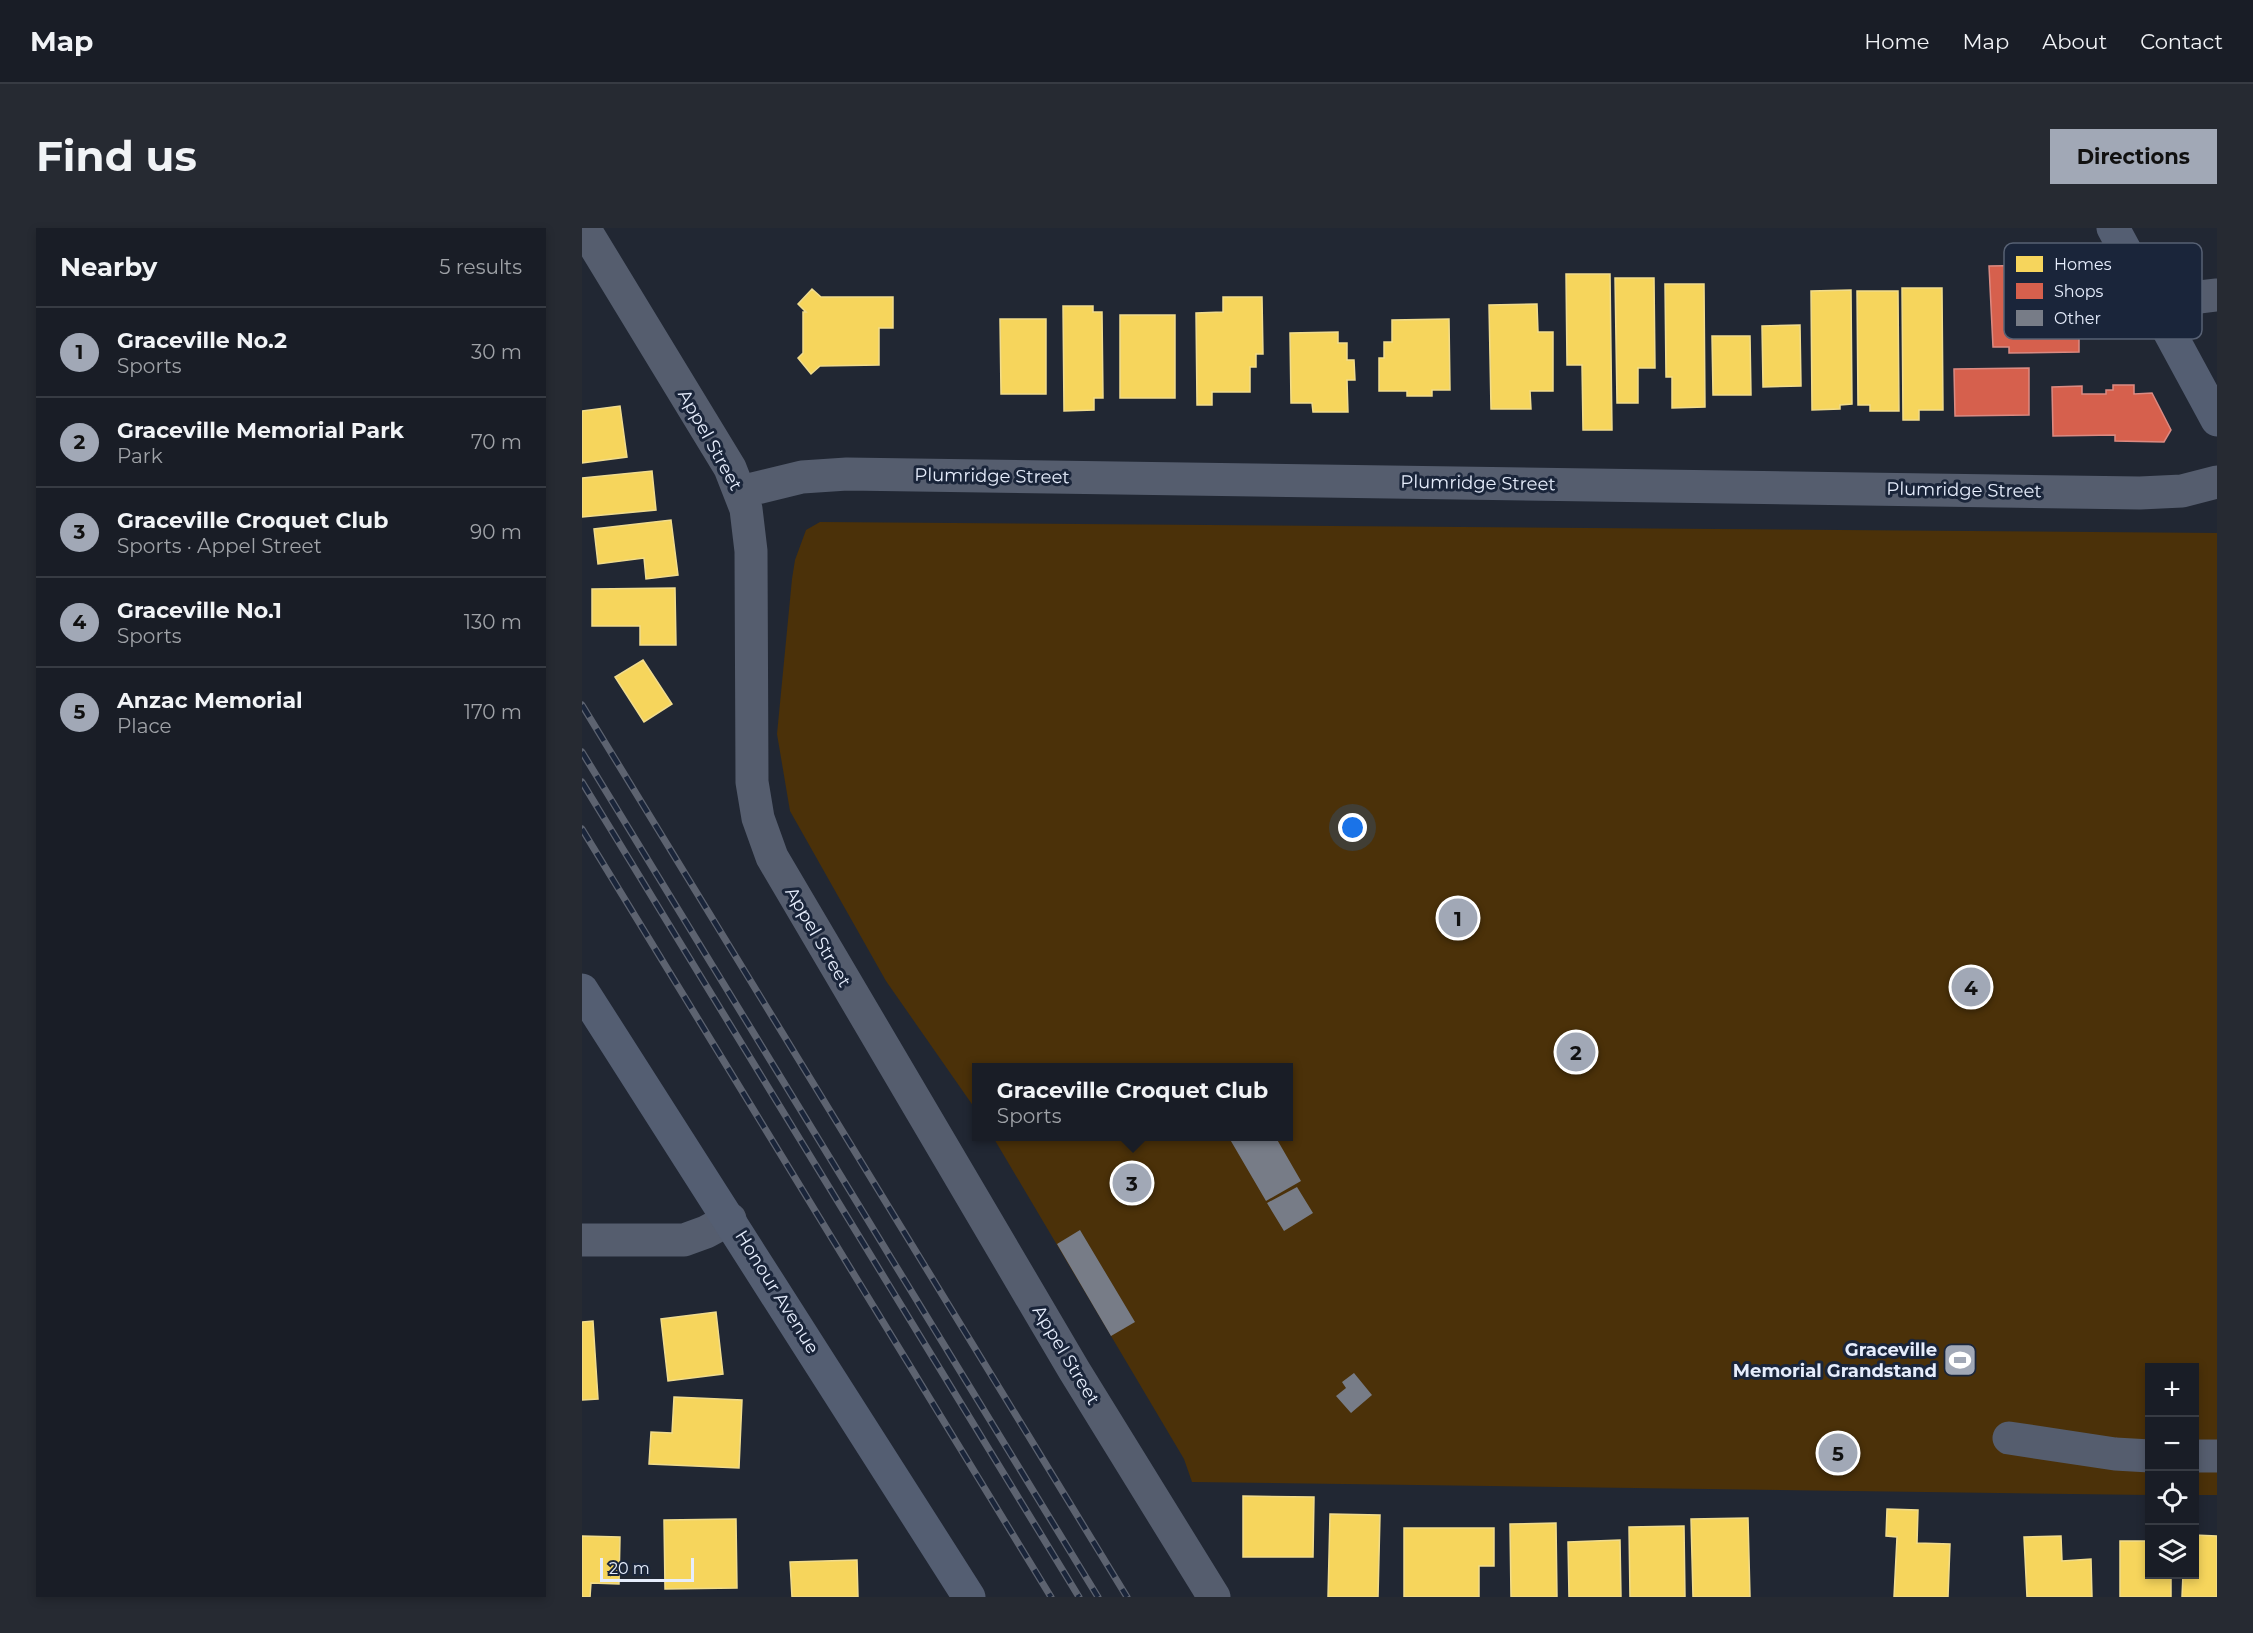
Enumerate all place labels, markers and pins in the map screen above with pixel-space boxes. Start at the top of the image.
pin: 1 [1438,896,1478,940]
pin: 4 [1952,964,1990,1010]
pin: 2 [1556,1030,1596,1074]
pin: 3 [1112,1160,1152,1206]
place label: Graceville Memorial Grandstand [1733,1339,1937,1382]
sports icon: Graceville Memorial Grandstand [1942,1342,1978,1378]
pin: 5 [1818,1430,1858,1476]

